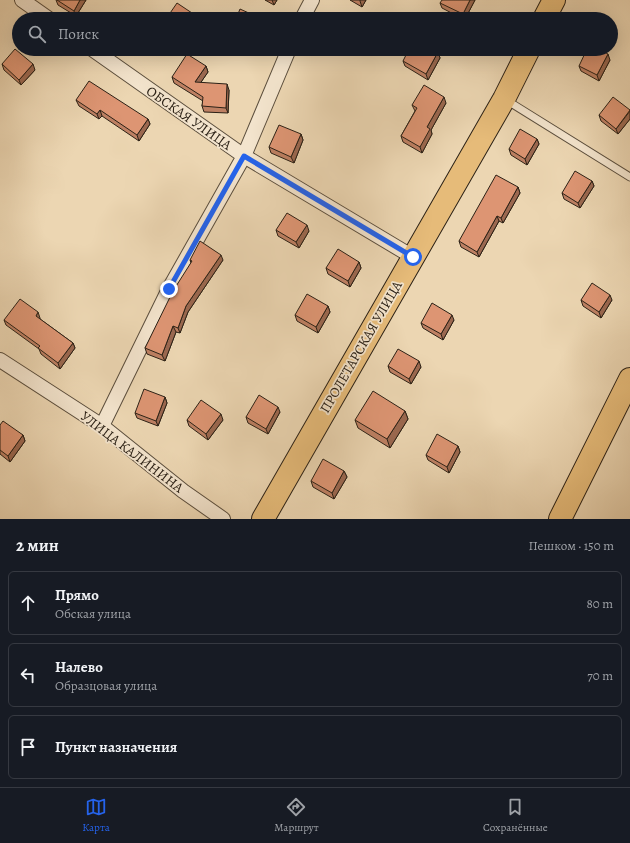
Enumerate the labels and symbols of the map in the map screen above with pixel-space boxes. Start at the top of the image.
street label: ОБСКАЯ УЛИЦА [142,81,236,155]
route start [404,248,422,266]
street label: ПРОЛЕТАРСКАЯ УЛИЦА [315,277,407,417]
route end [160,280,178,298]
street label: УЛИЦА КАЛИНИНА [77,407,188,498]

